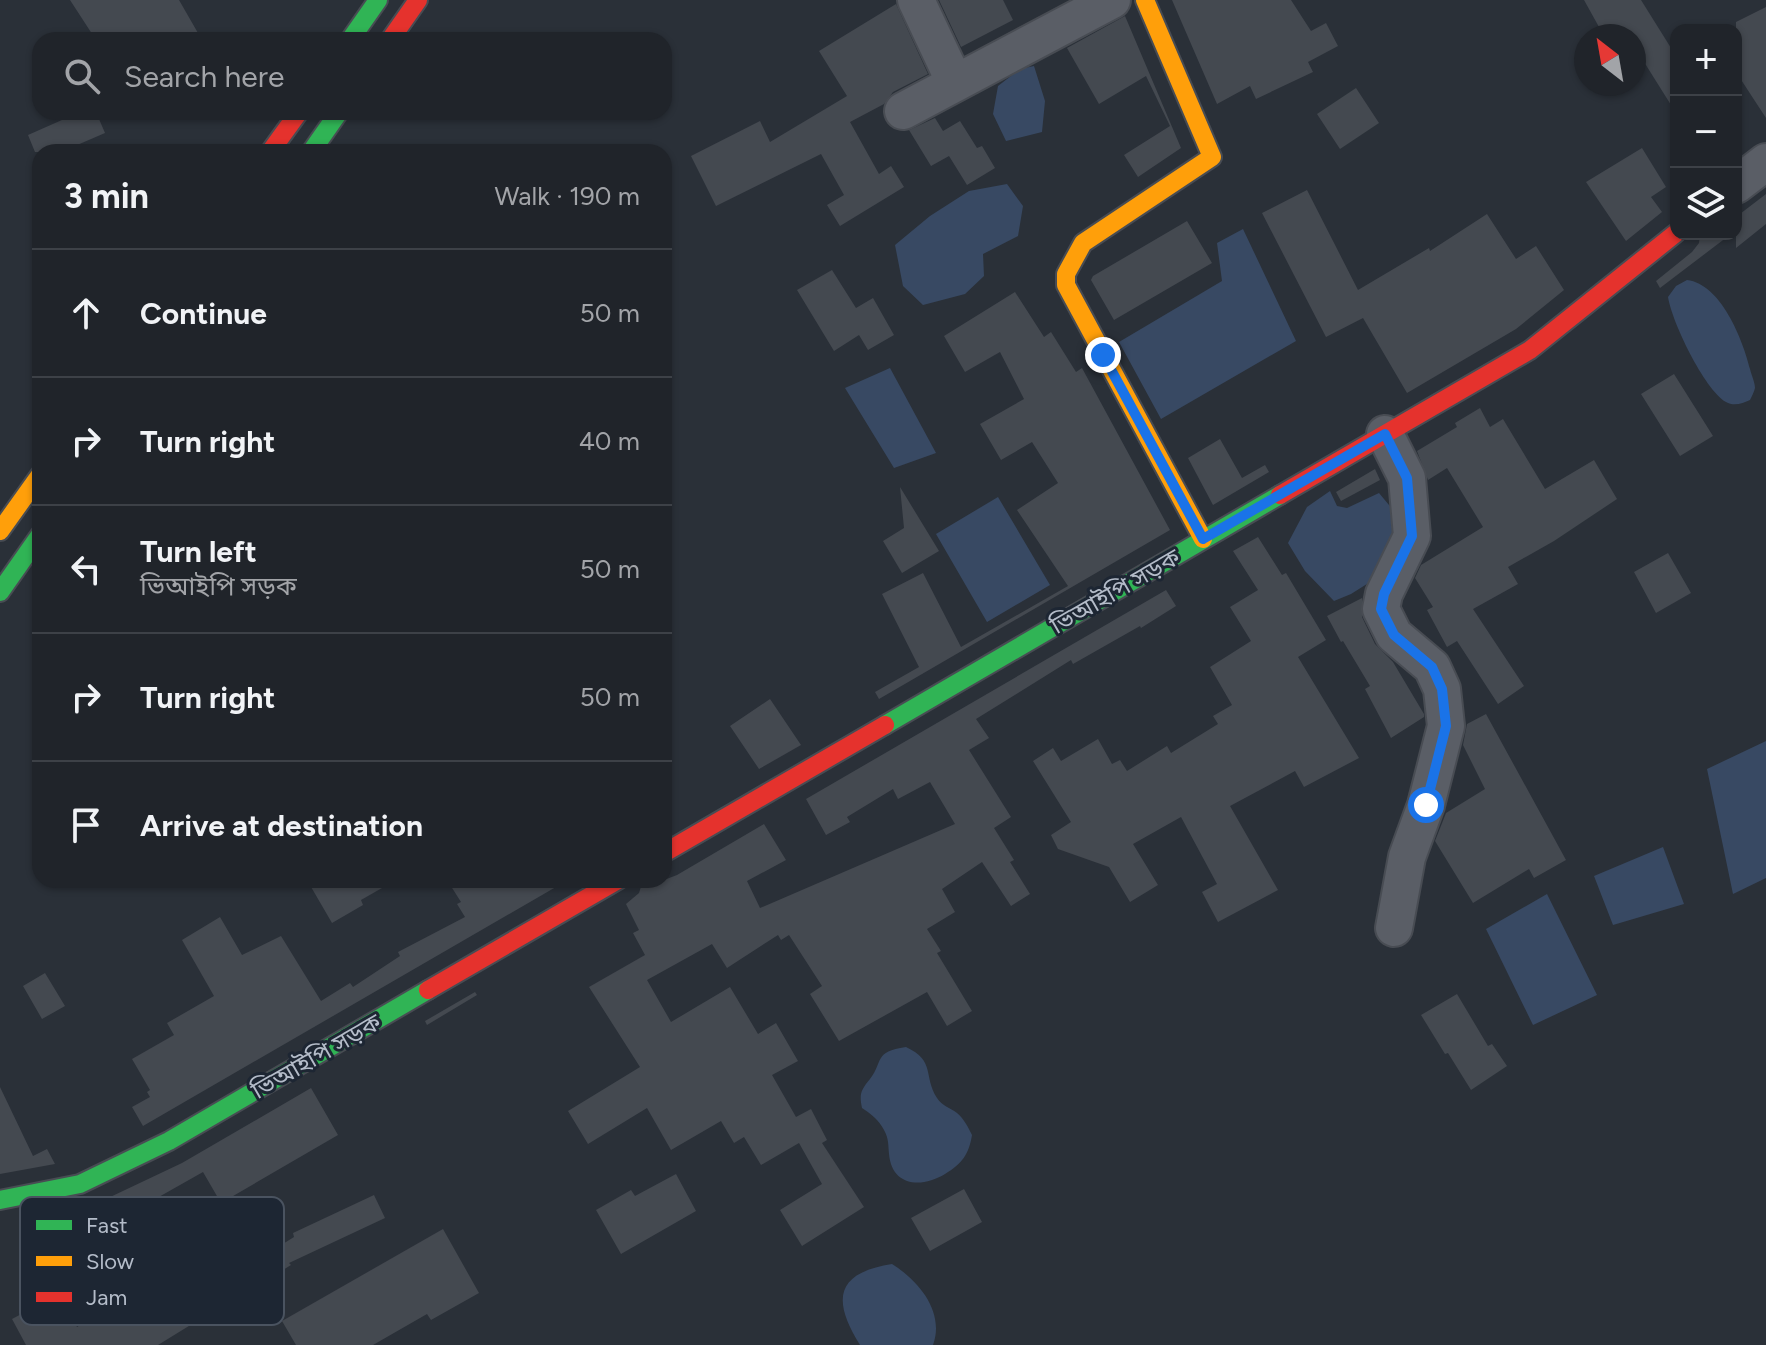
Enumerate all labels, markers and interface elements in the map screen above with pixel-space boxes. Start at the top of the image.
north arrow [1574,24,1646,96]
map controls [1670,24,1742,240]
button: + [1670,24,1742,96]
search box [32,32,672,120]
icon: search [60,54,104,98]
text: Search here [124,58,284,95]
button: − [1670,96,1742,168]
button: layers [1670,168,1742,240]
text: 3 min [64,176,149,217]
text: Walk · 190 m [494,180,640,212]
icon: ahead [64,291,108,335]
text: Continue [140,295,267,332]
text: 50 m [580,297,640,329]
route end [1085,337,1121,373]
icon: right [64,419,108,463]
text: Turn right [140,423,275,460]
text: 40 m [579,425,640,457]
text: Turn left [140,533,257,570]
street label: ভিআইপি সড়ক [1044,542,1185,640]
icon: left [64,547,108,591]
text: 50 m [580,553,640,585]
text: ভিআইপি সড়ক [140,570,297,602]
icon: right [64,675,108,719]
text: Turn right [140,679,275,716]
text: 50 m [580,681,640,713]
route start [1408,787,1444,823]
icon: arrive [64,803,108,847]
text: Arrive at destination [140,807,423,844]
street label: ভিআইপি সড়ক [245,1007,386,1105]
legend [20,1197,284,1325]
text: Fast [86,1212,128,1239]
text: Slow [86,1248,135,1275]
text: Jam [86,1284,127,1311]

